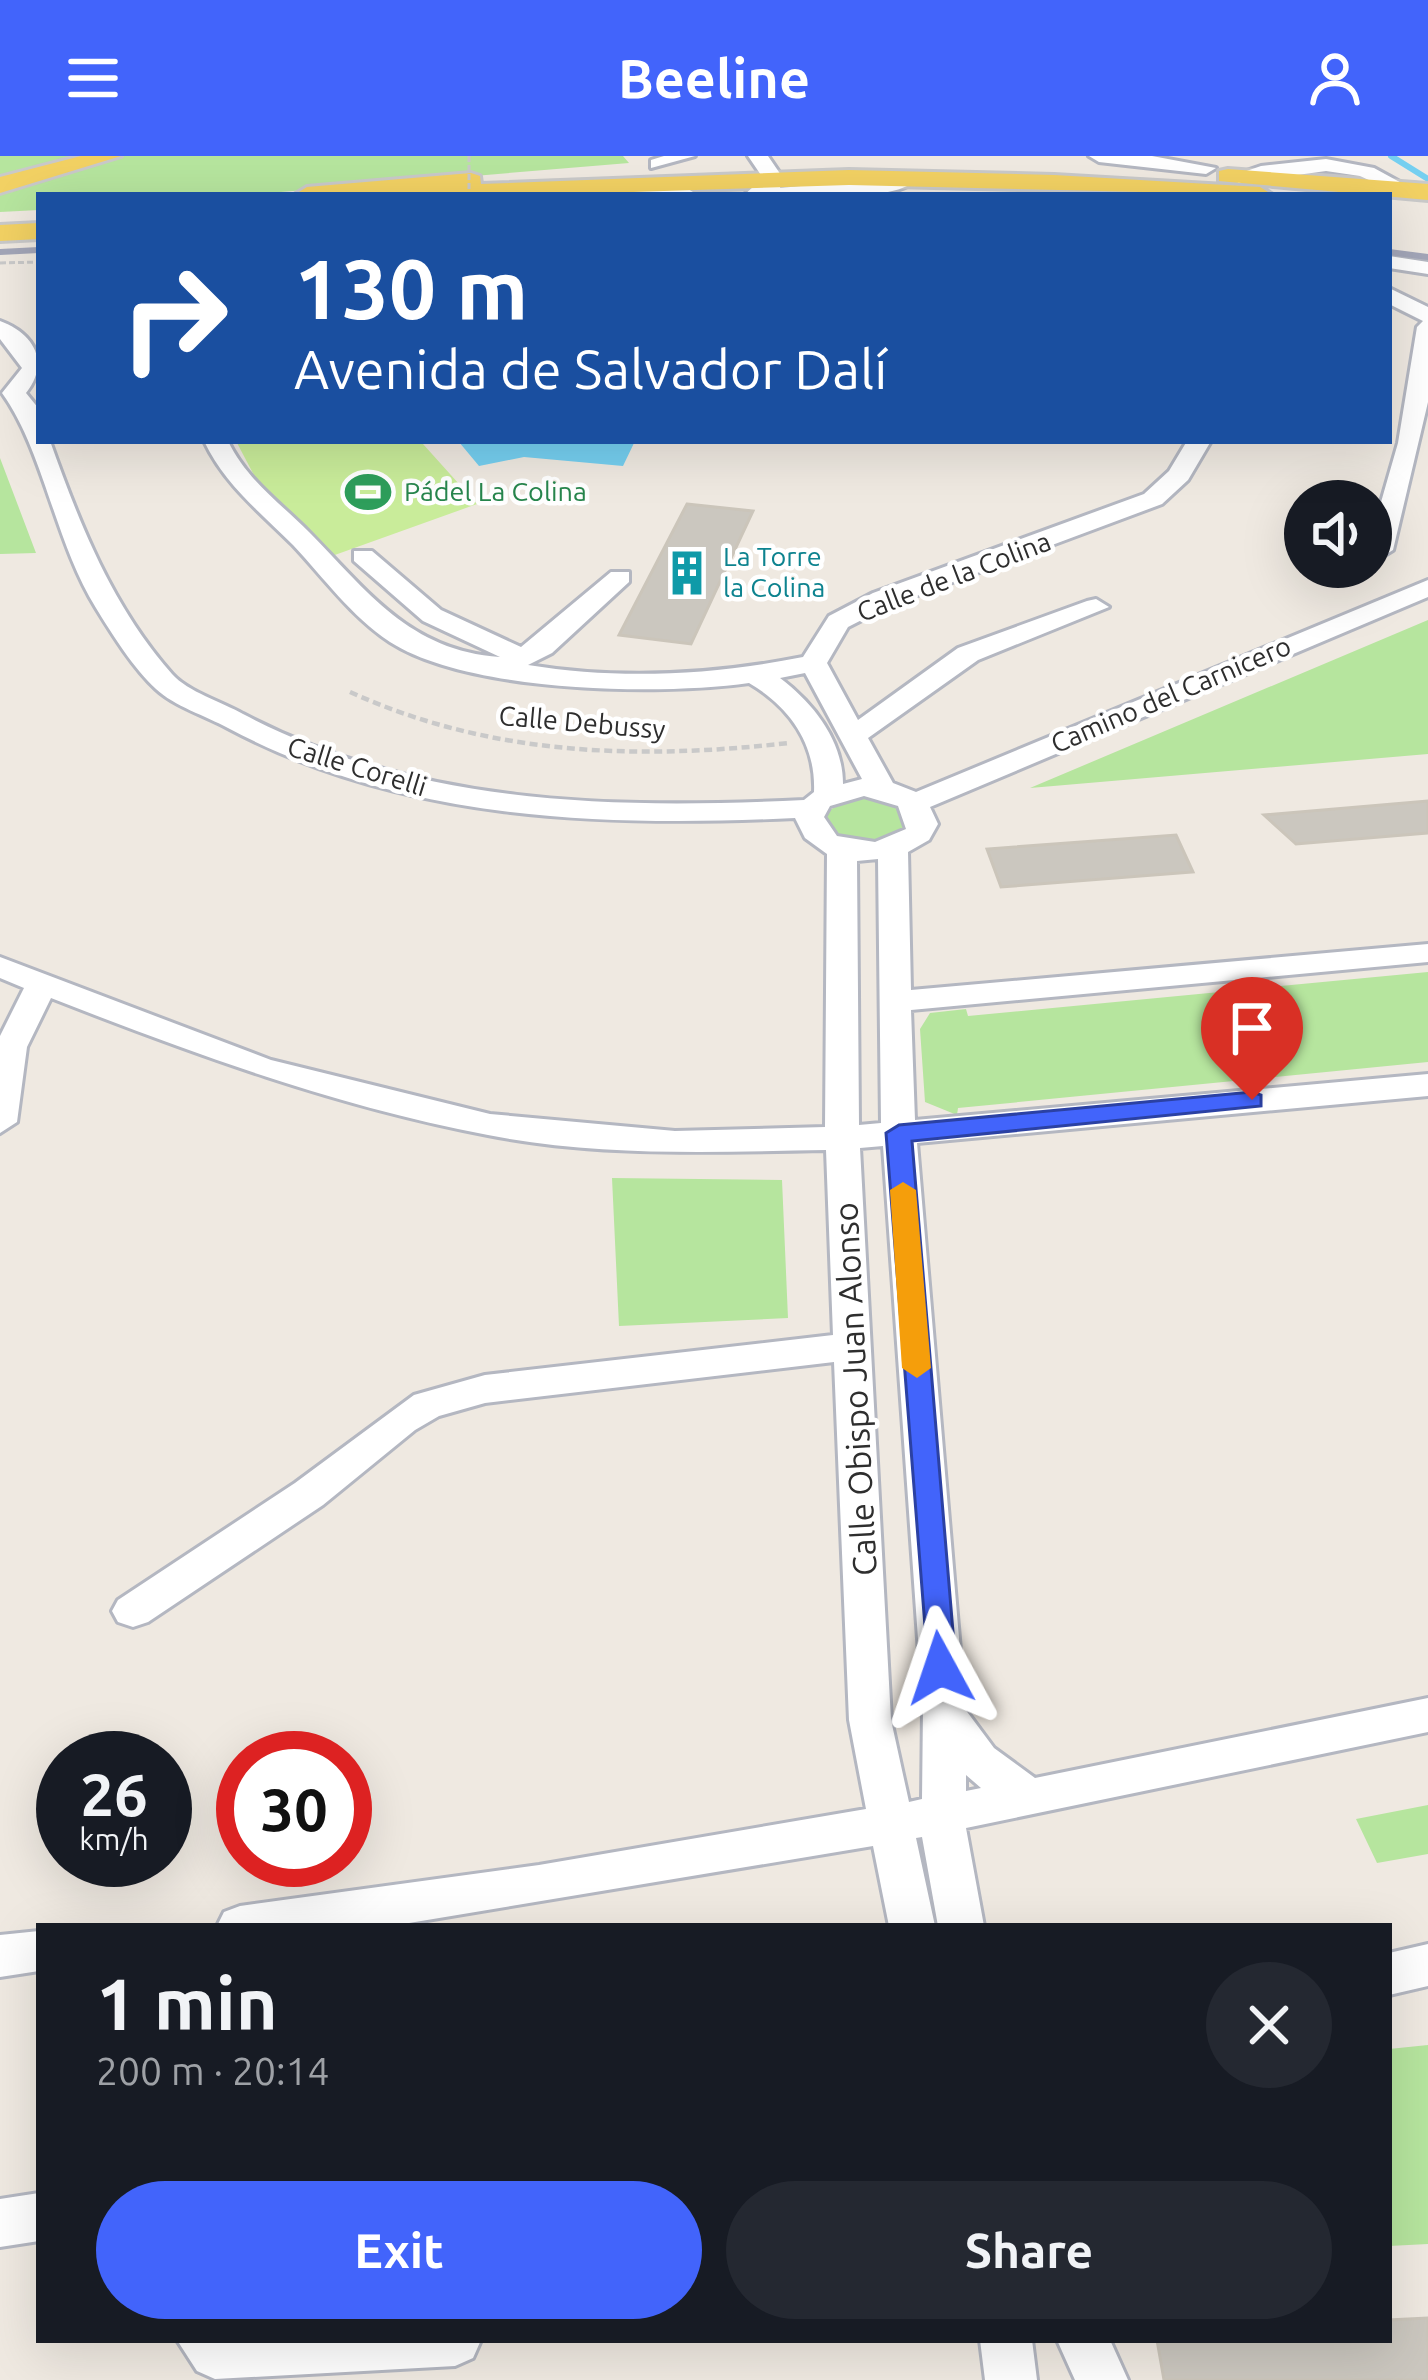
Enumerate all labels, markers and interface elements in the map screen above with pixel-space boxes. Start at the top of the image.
icon: menu [60,45,126,111]
icon: person [1302,45,1368,111]
text: Beeline [618,48,810,108]
icon: right [96,240,252,396]
text: 130 m [294,241,528,335]
text: Avenida de Salvador Dalí [294,339,887,399]
sports icon: Pádel La Colina [343,467,393,517]
place label: Pádel La Colina [404,476,587,506]
map controls [1284,480,1392,588]
button: sound [1284,480,1392,588]
street label: Calle de la Colina [853,525,1055,627]
place label: La Torre la Colina [723,541,825,602]
building icon: La Torre la Colina [662,548,712,598]
street label: Camino del Carnicero [1046,630,1295,758]
street label: Calle Debussy [497,700,667,744]
street label: Calle Corelli [284,731,430,801]
pin [1201,977,1303,1100]
icon: arrive [1219,995,1285,1061]
street label: Calle Obispo Juan Alonso [826,1201,883,1577]
position arrow [877,1605,1003,1731]
speed limit sign: 30 [216,1731,372,1887]
text: 26 [80,1760,148,1827]
text: km/h [79,1822,149,1856]
button: close [1206,1962,1332,2088]
text: 1 min [96,1963,278,2044]
text: 200 m · 20:14 [96,2049,330,2092]
button: Exit [96,2181,702,2319]
button: Share [726,2181,1332,2319]

